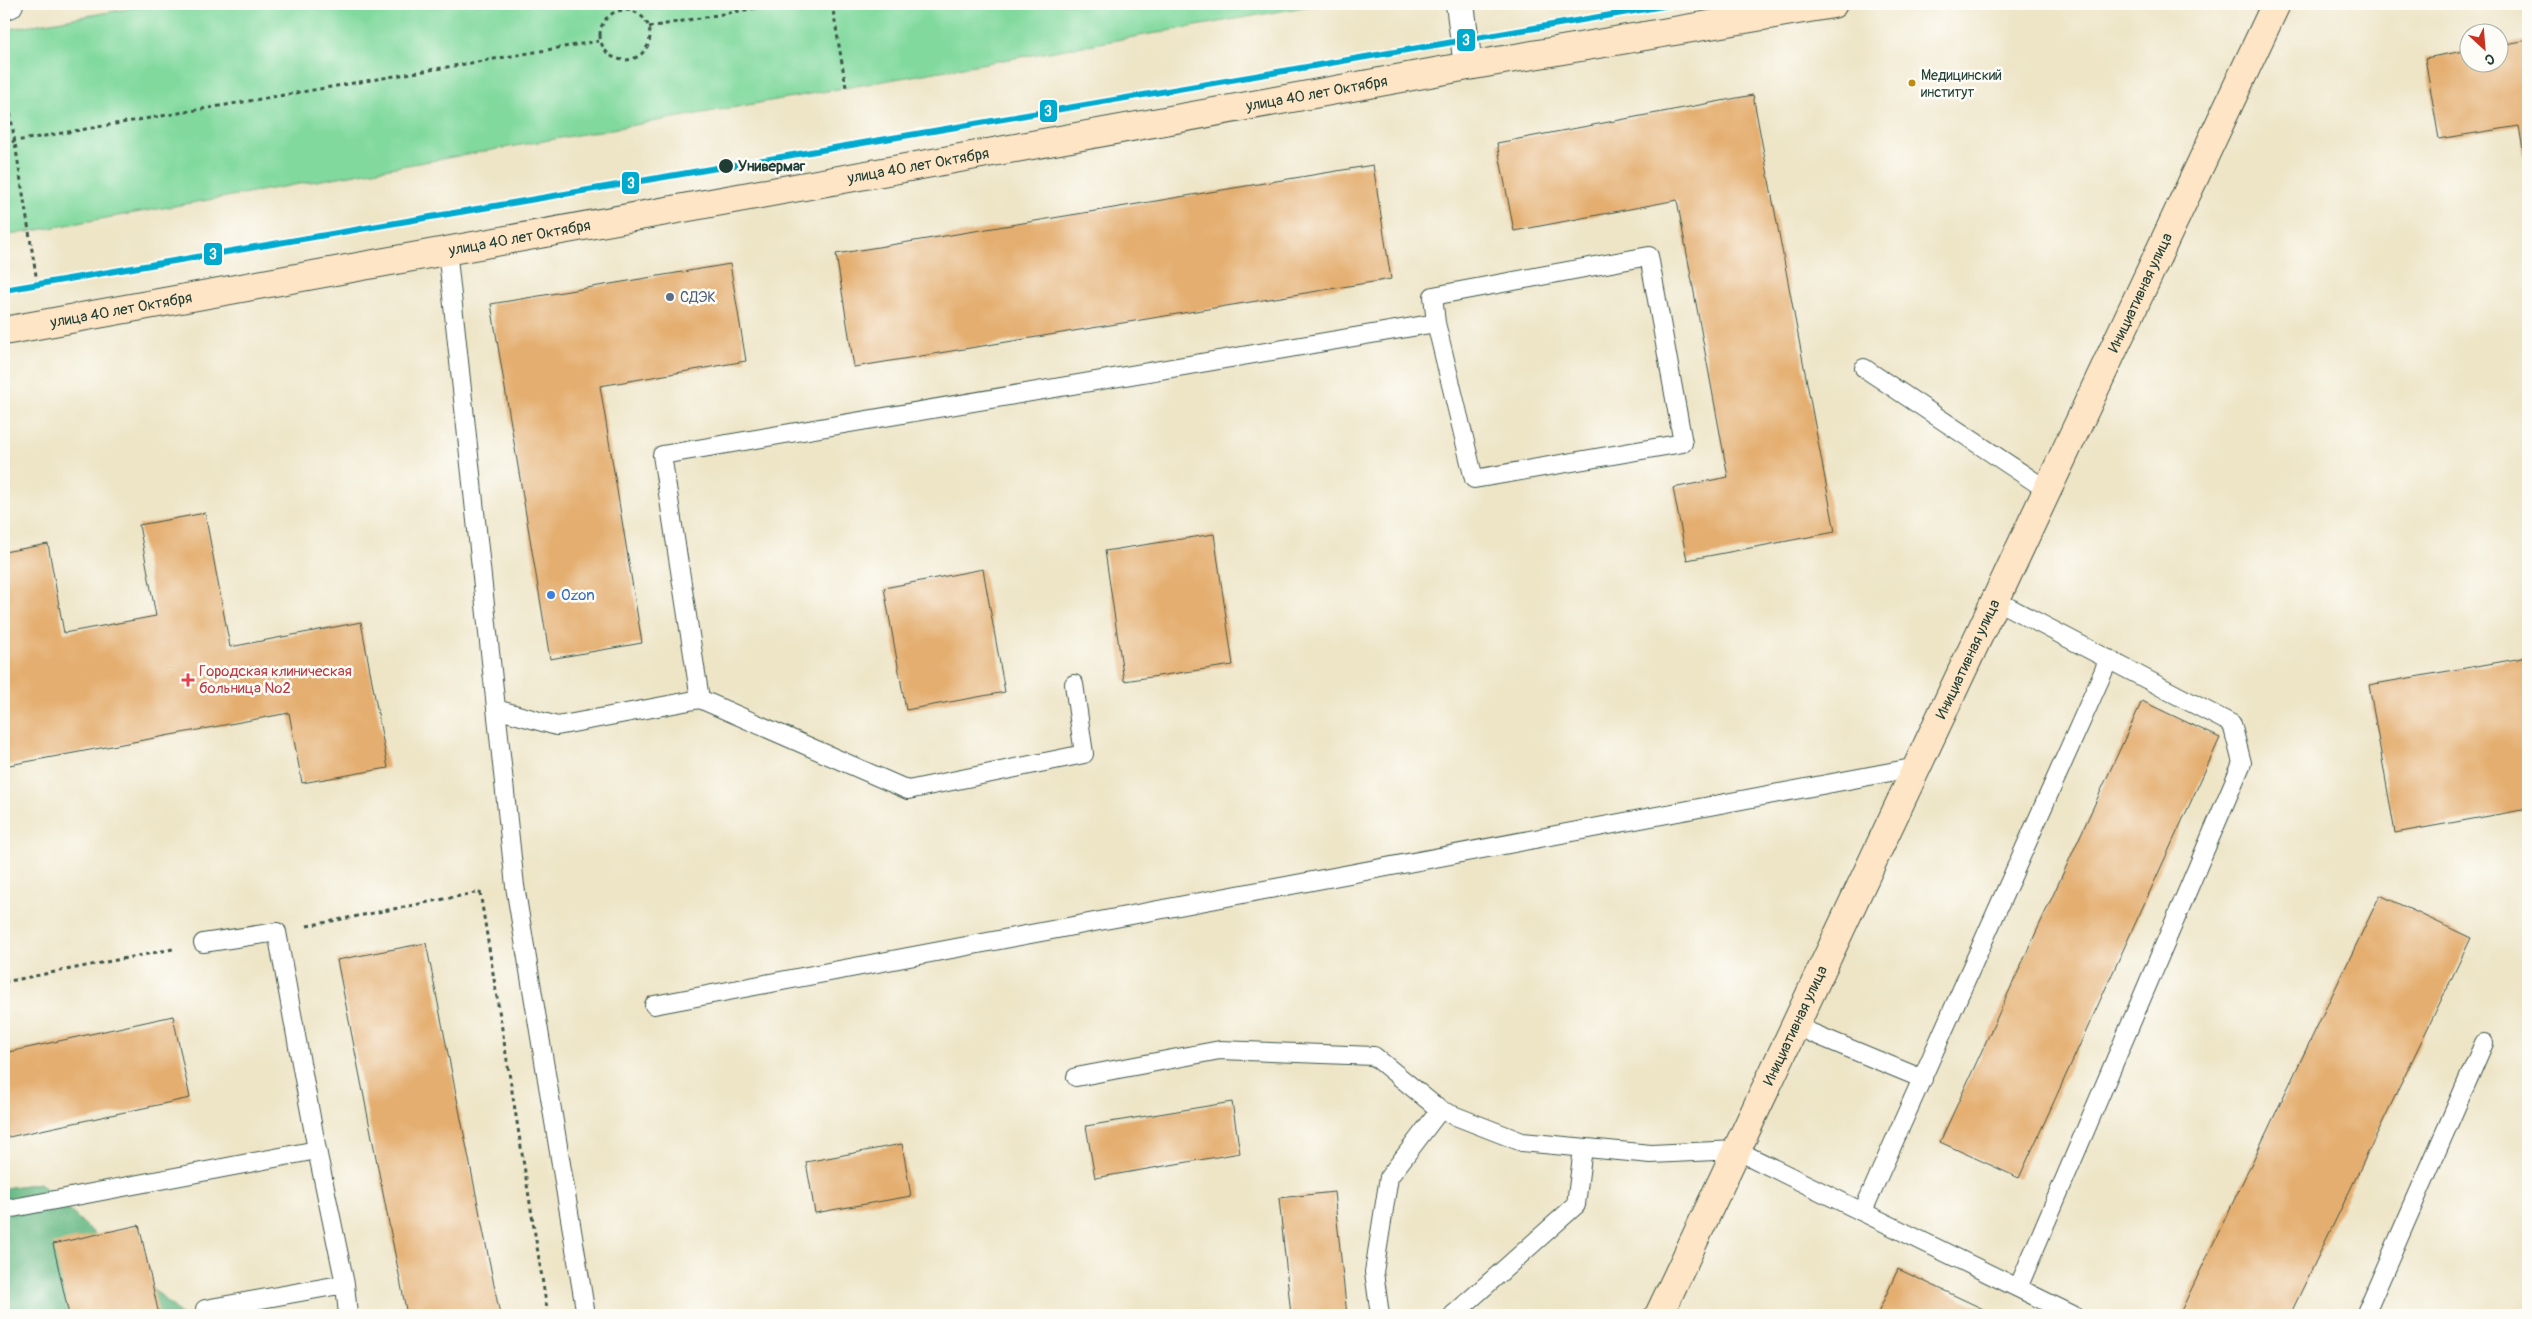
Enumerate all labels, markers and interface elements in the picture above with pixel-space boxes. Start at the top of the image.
north arrow [2460,22,2510,72]
line badge: 3 [1456,28,1476,52]
text: 3 [1462,32,1470,49]
text: С [2482,50,2497,69]
place label: Медицинский институт [1921,67,2002,101]
street label: улица 40 лет Октября [1243,71,1389,116]
marker: Медицинский институт [1907,78,1917,88]
line badge: 3 [1039,99,1058,123]
text: 3 [1044,103,1052,120]
street label: улица 40 лет Октября [845,143,990,188]
marker: Универмаг [717,157,735,175]
place label: Универмаг [738,157,806,176]
line badge: 3 [621,171,640,195]
text: 3 [627,175,635,192]
street label: улица 40 лет Октября [446,216,592,260]
street label: Инициативная улица [2104,230,2176,355]
line badge: 3 [203,242,223,266]
text: 3 [209,246,217,263]
street label: улица 40 лет Октября [48,288,193,332]
place label: СДЭК [680,288,716,307]
marker: СДЭК [664,291,676,303]
place label: Ozon [561,586,595,605]
marker: Ozon [545,589,557,601]
street label: Инициативная улица [1931,596,2004,722]
place label: Городская клиническая больница №2 [199,662,352,698]
marker: Городская клиническая больница №2 [181,673,195,687]
street label: Инициативная улица [1759,963,1832,1088]

